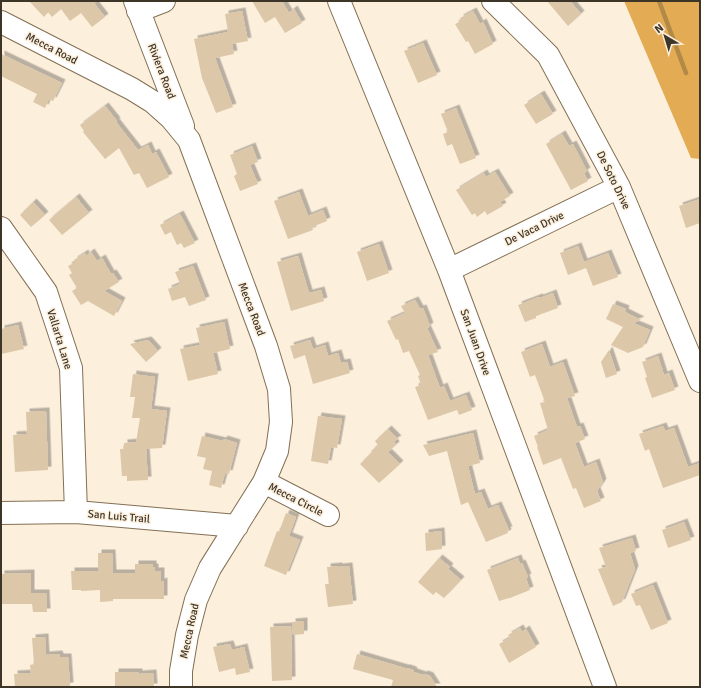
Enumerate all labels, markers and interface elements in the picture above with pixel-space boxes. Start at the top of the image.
north arrow [645,16,685,56]
text: N [652,21,666,36]
street label: Mecca Road [24,30,80,67]
street label: Riviera Road [145,42,178,101]
street label: De Soto Drive [594,149,633,212]
street label: De Vaca Drive [502,209,566,248]
street label: Mecca Road [235,281,268,338]
street label: Vallarta Lane [44,307,75,371]
street label: San Juan Drive [458,307,494,377]
street label: Mecca Circle [266,480,325,519]
street label: San Luis Trail [87,507,151,526]
street label: Mecca Road [177,602,202,660]

